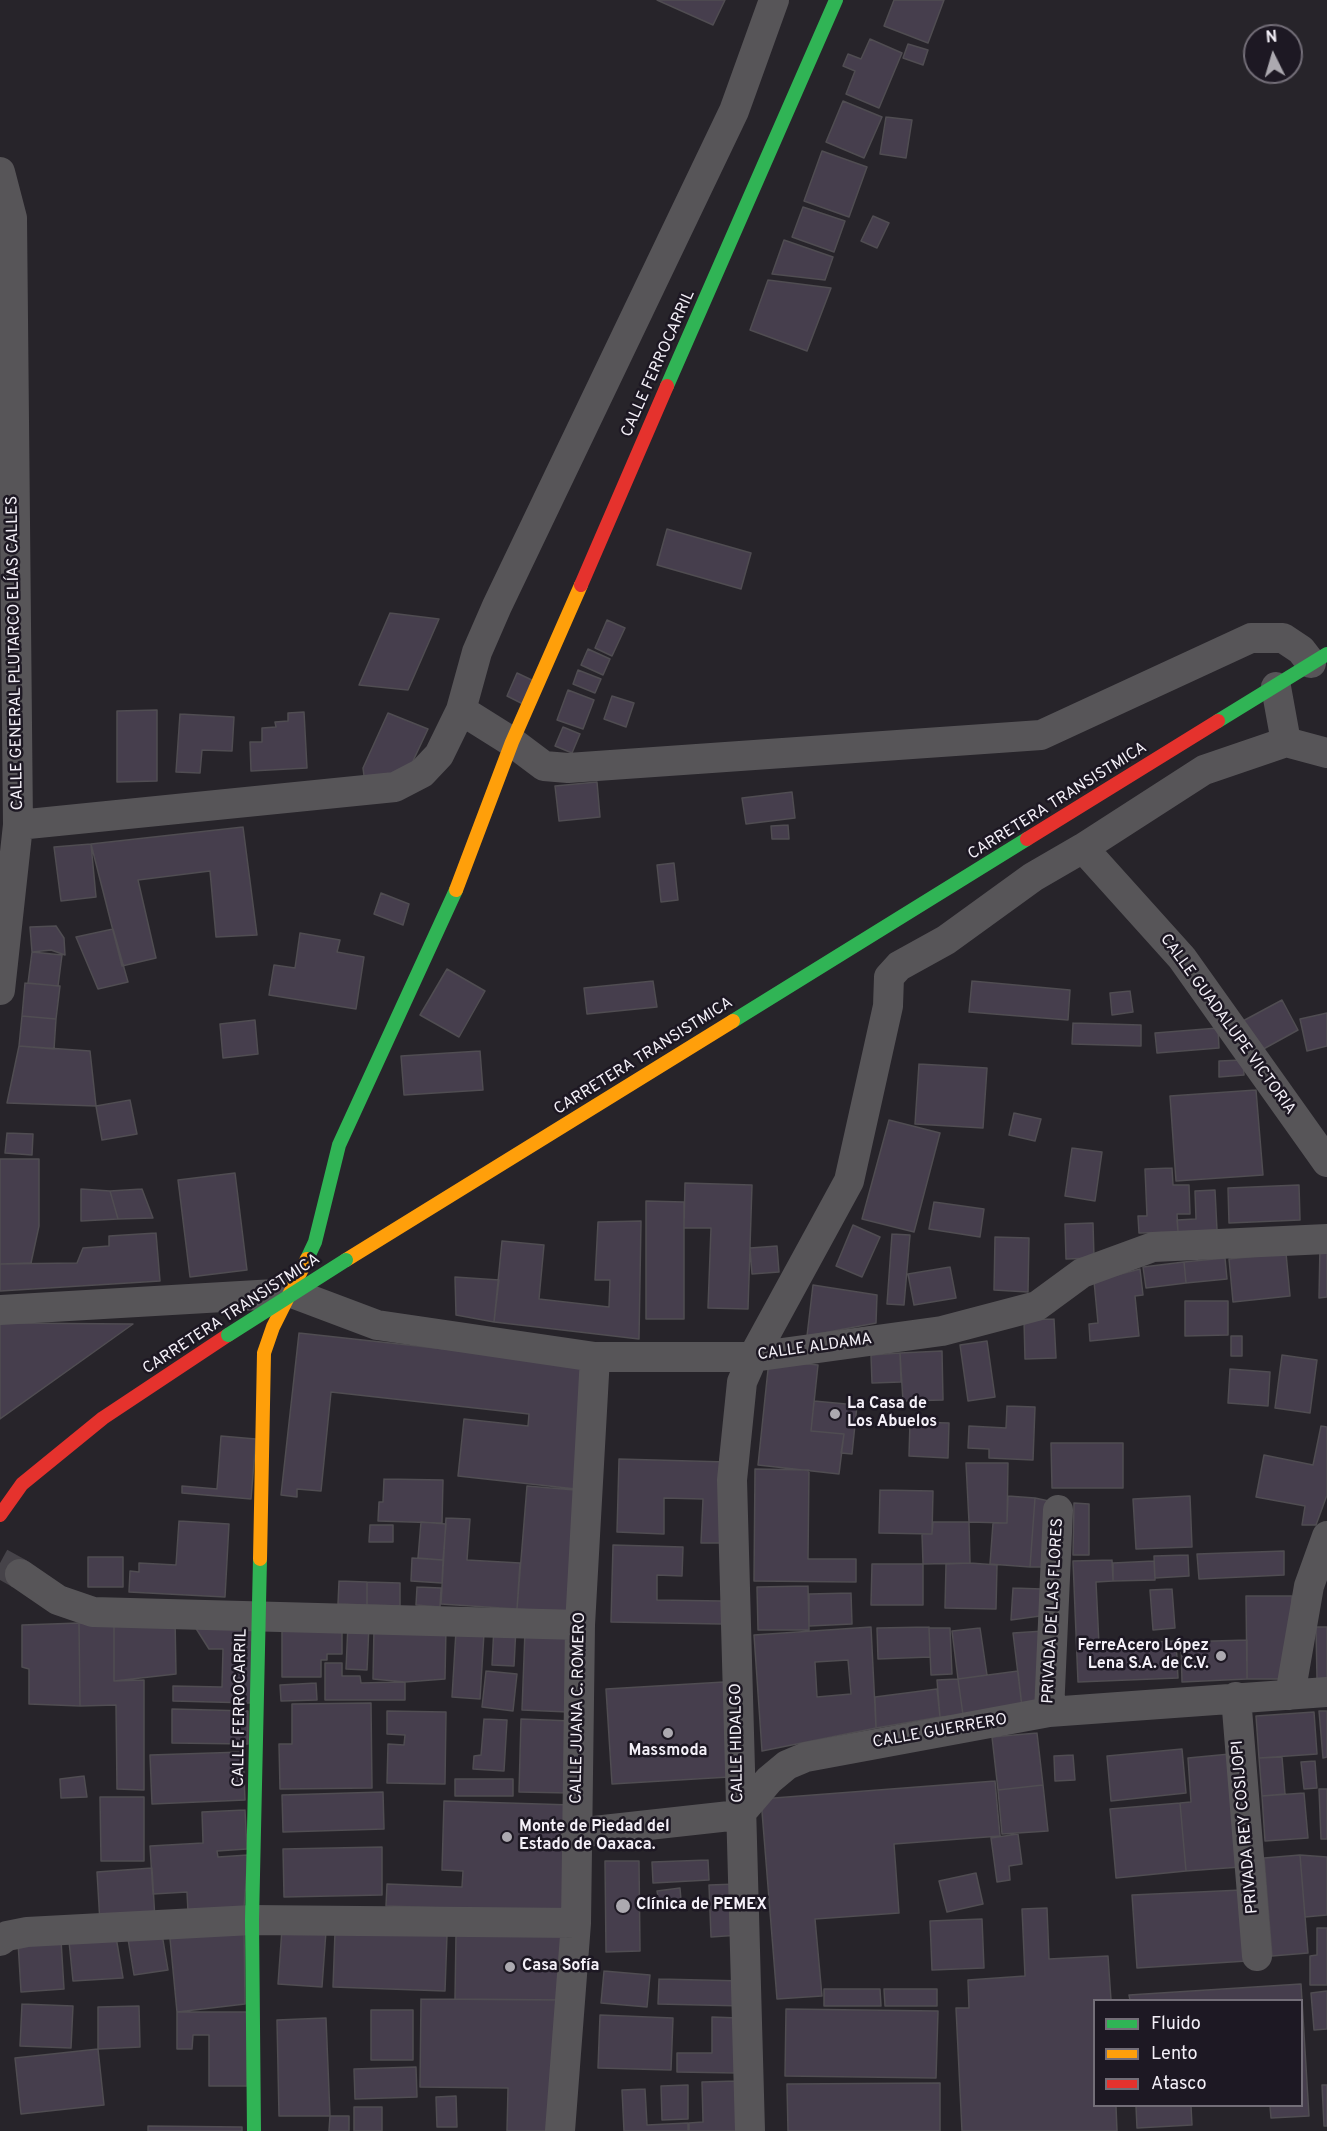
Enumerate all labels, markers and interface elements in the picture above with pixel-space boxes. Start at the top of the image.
north arrow [1243,24,1303,84]
text: N [1265,28,1278,49]
street label: CALLE FERROCARRIL [618,288,700,440]
street label: CALLE GENERAL PLUTARCO ELÍAS CALLES [4,496,28,810]
street label: CARRETERA TRANSISTMICA [965,739,1151,865]
street label: CALLE GUADALUPE VICTORIA [1155,931,1299,1119]
street label: CARRETERA TRANSISTMICA [551,994,737,1120]
street label: CARRETERA TRANSISTMICA [140,1250,324,1380]
street label: CALLE ALDAMA [757,1330,873,1366]
place label: La Casa de Los Abuelos [847,1395,937,1433]
marker: La Casa de Los Abuelos [828,1407,842,1421]
street label: PRIVADA DE LAS FLORES [1040,1518,1068,1704]
street label: CALLE JUANA C. ROMERO [568,1612,590,1804]
street label: CALLE FERROCARRIL [230,1629,252,1787]
place label: FerreAcero López Lena S.A. de C.V. [1077,1637,1209,1675]
marker: FerreAcero López Lena S.A. de C.V. [1214,1649,1228,1663]
street label: CALLE HIDALGO [727,1683,749,1803]
street label: CALLE GUERRERO [871,1711,1009,1753]
marker: Massmoda [661,1726,675,1740]
street label: PRIVADA REY COSIJOPI [1229,1739,1263,1915]
place label: Massmoda [628,1742,708,1762]
place label: Monte de Piedad del Estado de Oaxaca. [519,1818,670,1856]
marker: Monte de Piedad del Estado de Oaxaca. [500,1830,514,1844]
place label: Clínica de PEMEX [636,1896,767,1916]
marker: Clínica de PEMEX [614,1897,632,1915]
place label: Casa Sofía [522,1957,599,1977]
marker: Casa Sofía [503,1960,517,1974]
legend [1093,1999,1303,2107]
text: Fluido [1151,2013,1201,2036]
text: Lento [1151,2043,1197,2066]
text: Atasco [1151,2073,1207,2096]

